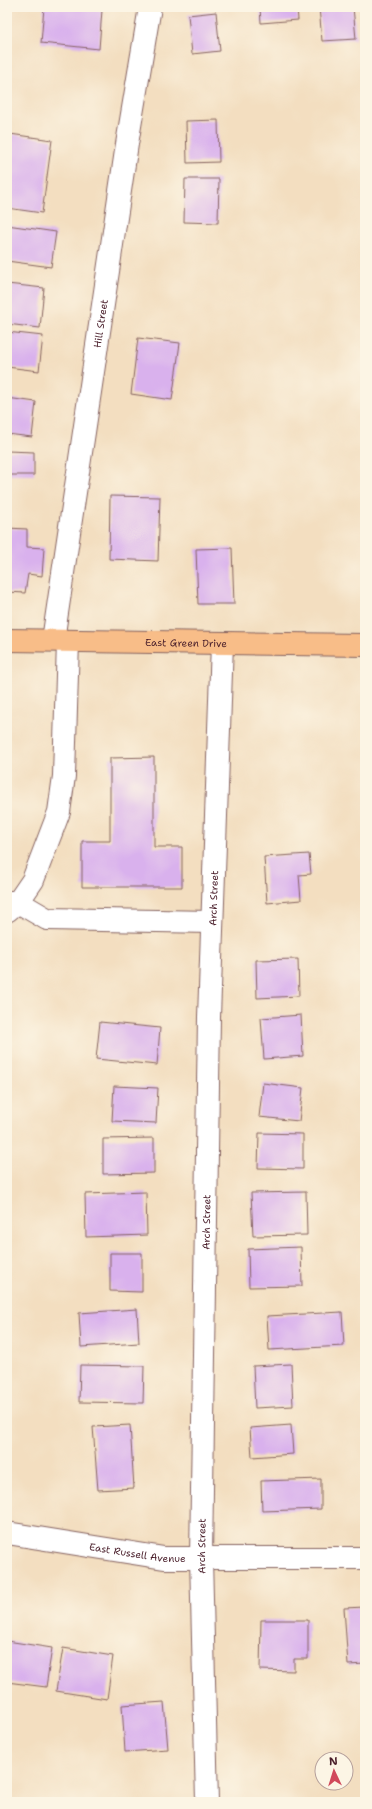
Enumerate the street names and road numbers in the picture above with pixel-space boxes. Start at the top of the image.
street label: Hill Street [91,298,111,349]
street label: East Green Drive [145,636,227,650]
street label: Arch Street [206,870,221,926]
street label: Arch Street [200,1194,213,1250]
street label: Arch Street [195,1518,209,1574]
street label: East Russell Avenue [88,1540,186,1565]

